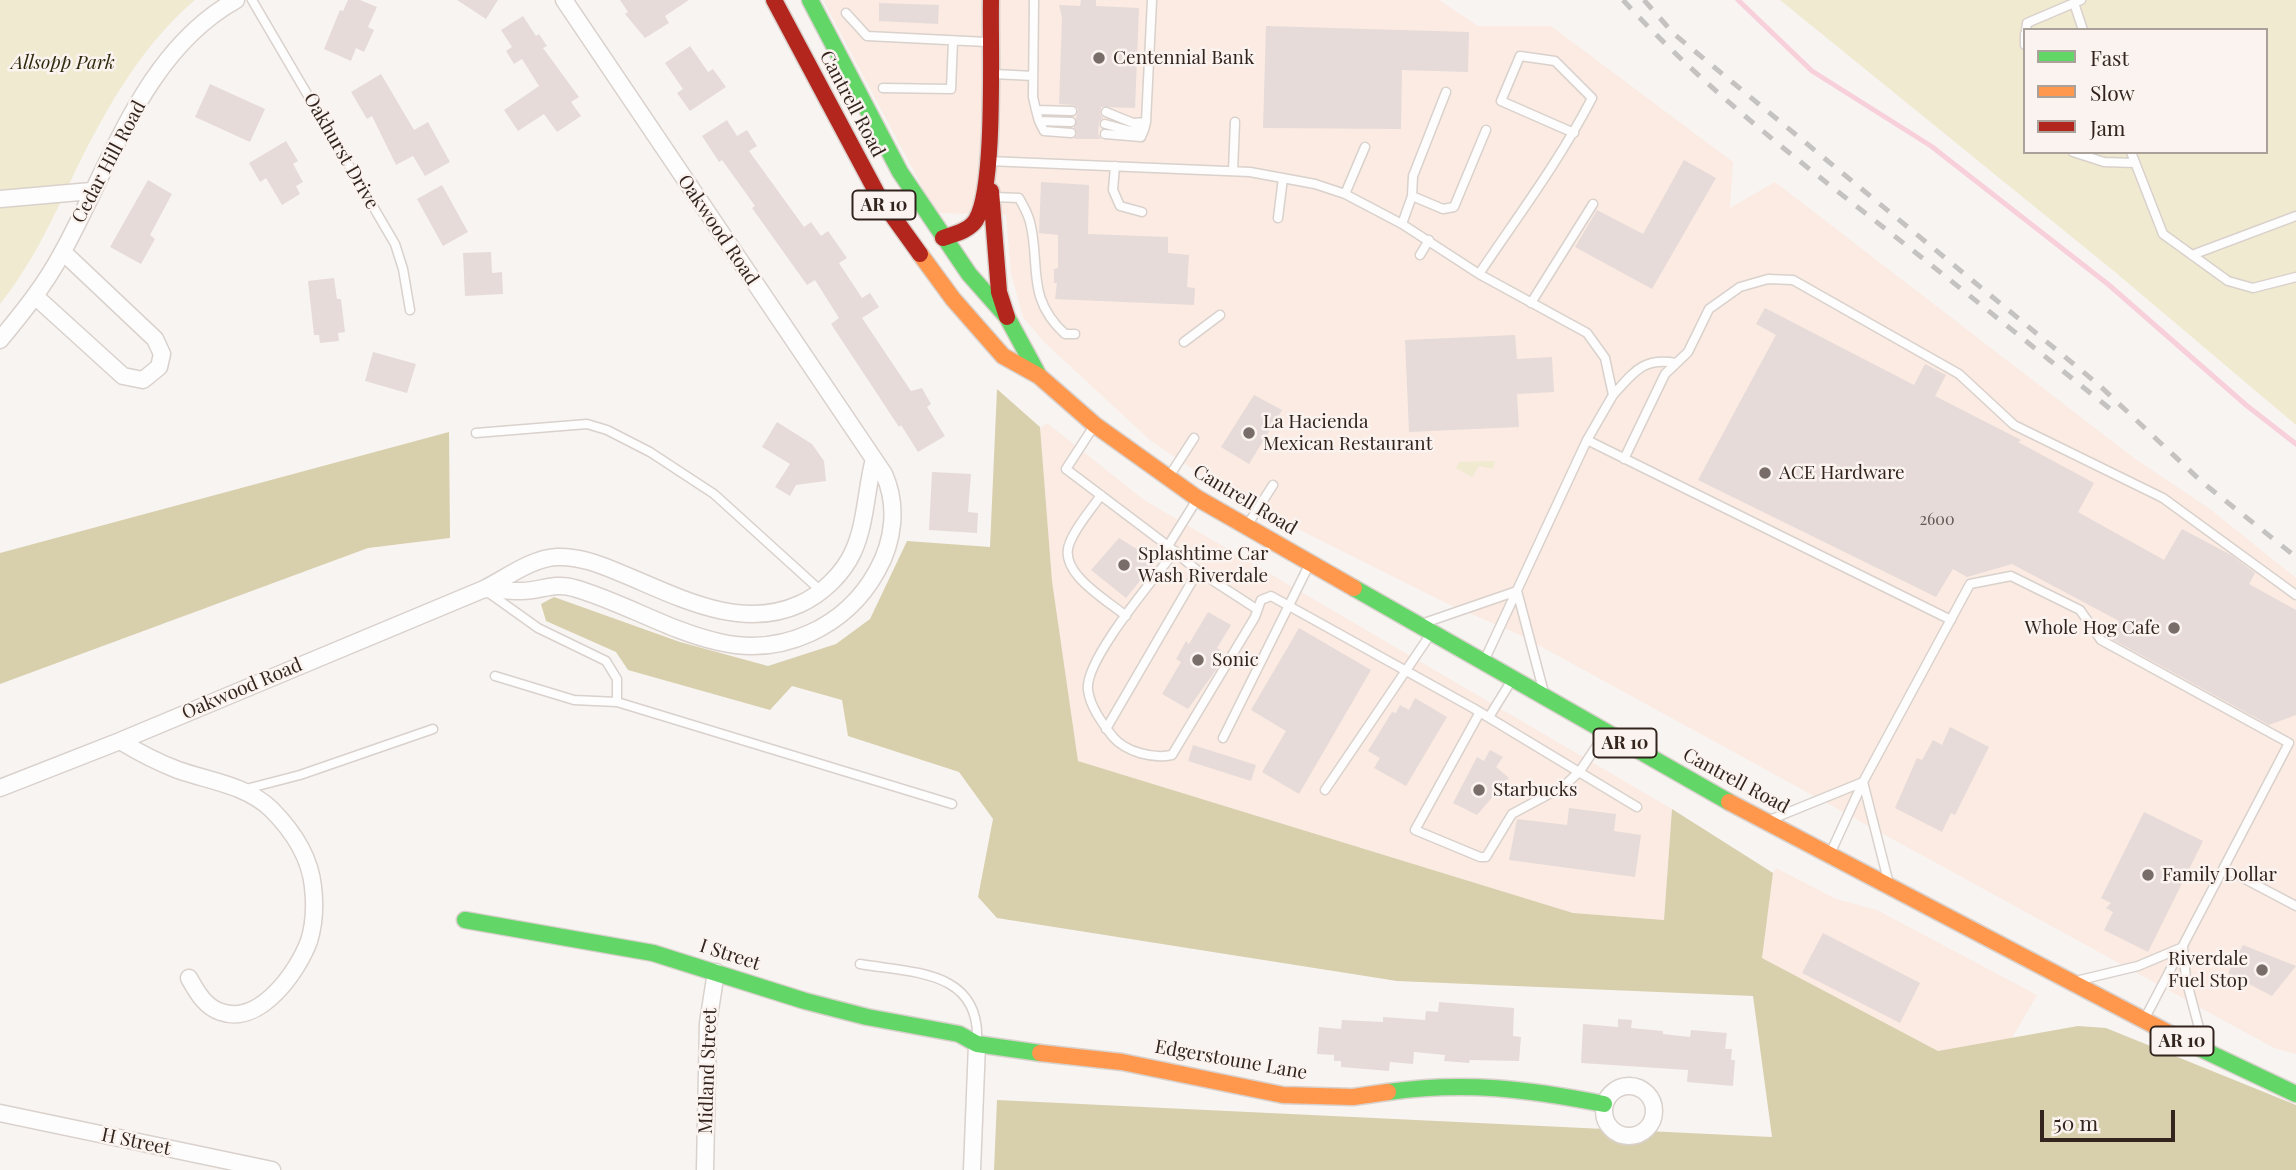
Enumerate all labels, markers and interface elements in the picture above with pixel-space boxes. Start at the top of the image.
legend [2023,28,2268,154]
text: Fast [2090,43,2129,71]
street label: Cantrell Road [814,47,890,161]
place label: Centennial Bank [1113,47,1254,69]
marker: Centennial Bank [1091,50,1107,66]
park label: Allsopp Park [11,52,115,74]
text: Slow [2090,78,2135,106]
street label: Oakhurst Drive [298,89,384,213]
street label: Cedar Hill Road [67,97,151,227]
text: Jam [2090,113,2126,141]
street label: Oakwood Road [673,170,763,290]
road number: AR 10 [852,190,916,220]
place label: La Hacienda Mexican Restaurant [1263,411,1432,455]
marker: La Hacienda Mexican Restaurant [1241,425,1257,441]
street label: Cantrell Road [1189,460,1301,540]
place label: ACE Hardware [1779,462,1905,484]
marker: ACE Hardware [1757,465,1773,481]
house number: 2600 [1919,510,1955,530]
place label: Splashtime Car Wash Riverdale [1138,543,1268,587]
marker: Splashtime Car Wash Riverdale [1116,557,1132,573]
place label: Whole Hog Cafe [2025,617,2160,639]
marker: Whole Hog Cafe [2166,620,2182,636]
place label: Sonic [1212,649,1259,671]
marker: Sonic [1190,652,1206,668]
street label: Oakwood Road [179,653,305,725]
road number: AR 10 [1594,728,1656,758]
street label: Cantrell Road [1679,743,1793,819]
place label: Starbucks [1493,779,1577,801]
marker: Starbucks [1471,782,1487,798]
place label: Family Dollar [2162,864,2277,886]
marker: Family Dollar [2140,867,2156,883]
street label: I Street [697,935,763,975]
place label: Riverdale Fuel Stop [2168,948,2248,992]
marker: Riverdale Fuel Stop [2254,962,2270,978]
street label: Midland Street [694,1008,722,1134]
road number: AR 10 [2150,1026,2214,1056]
street label: Edgerstoune Lane [1153,1035,1309,1085]
scale bar [2044,1096,2179,1140]
text: 50 m [2053,1108,2098,1136]
street label: H Street [99,1124,173,1160]

